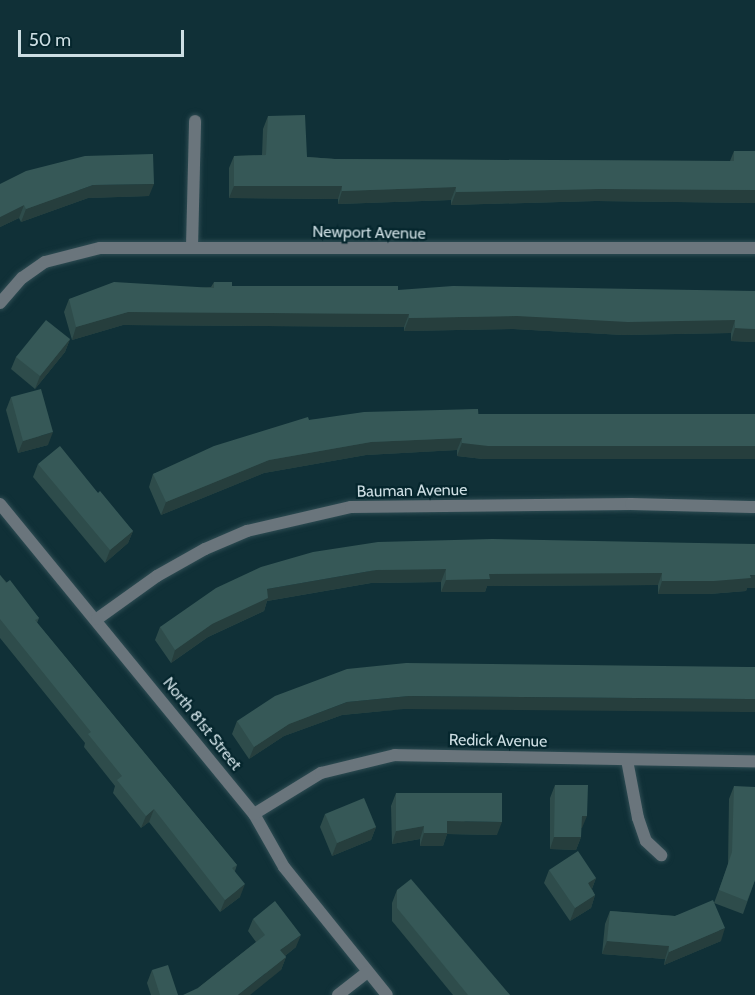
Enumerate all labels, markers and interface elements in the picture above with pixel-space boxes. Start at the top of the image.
scale bar [21,18,188,56]
text: 50 m [29,29,71,51]
street label: Newport Avenue [312,222,426,244]
street label: Bauman Avenue [357,480,467,502]
street label: North 81st Street [159,674,245,774]
street label: Redick Avenue [449,731,547,751]

